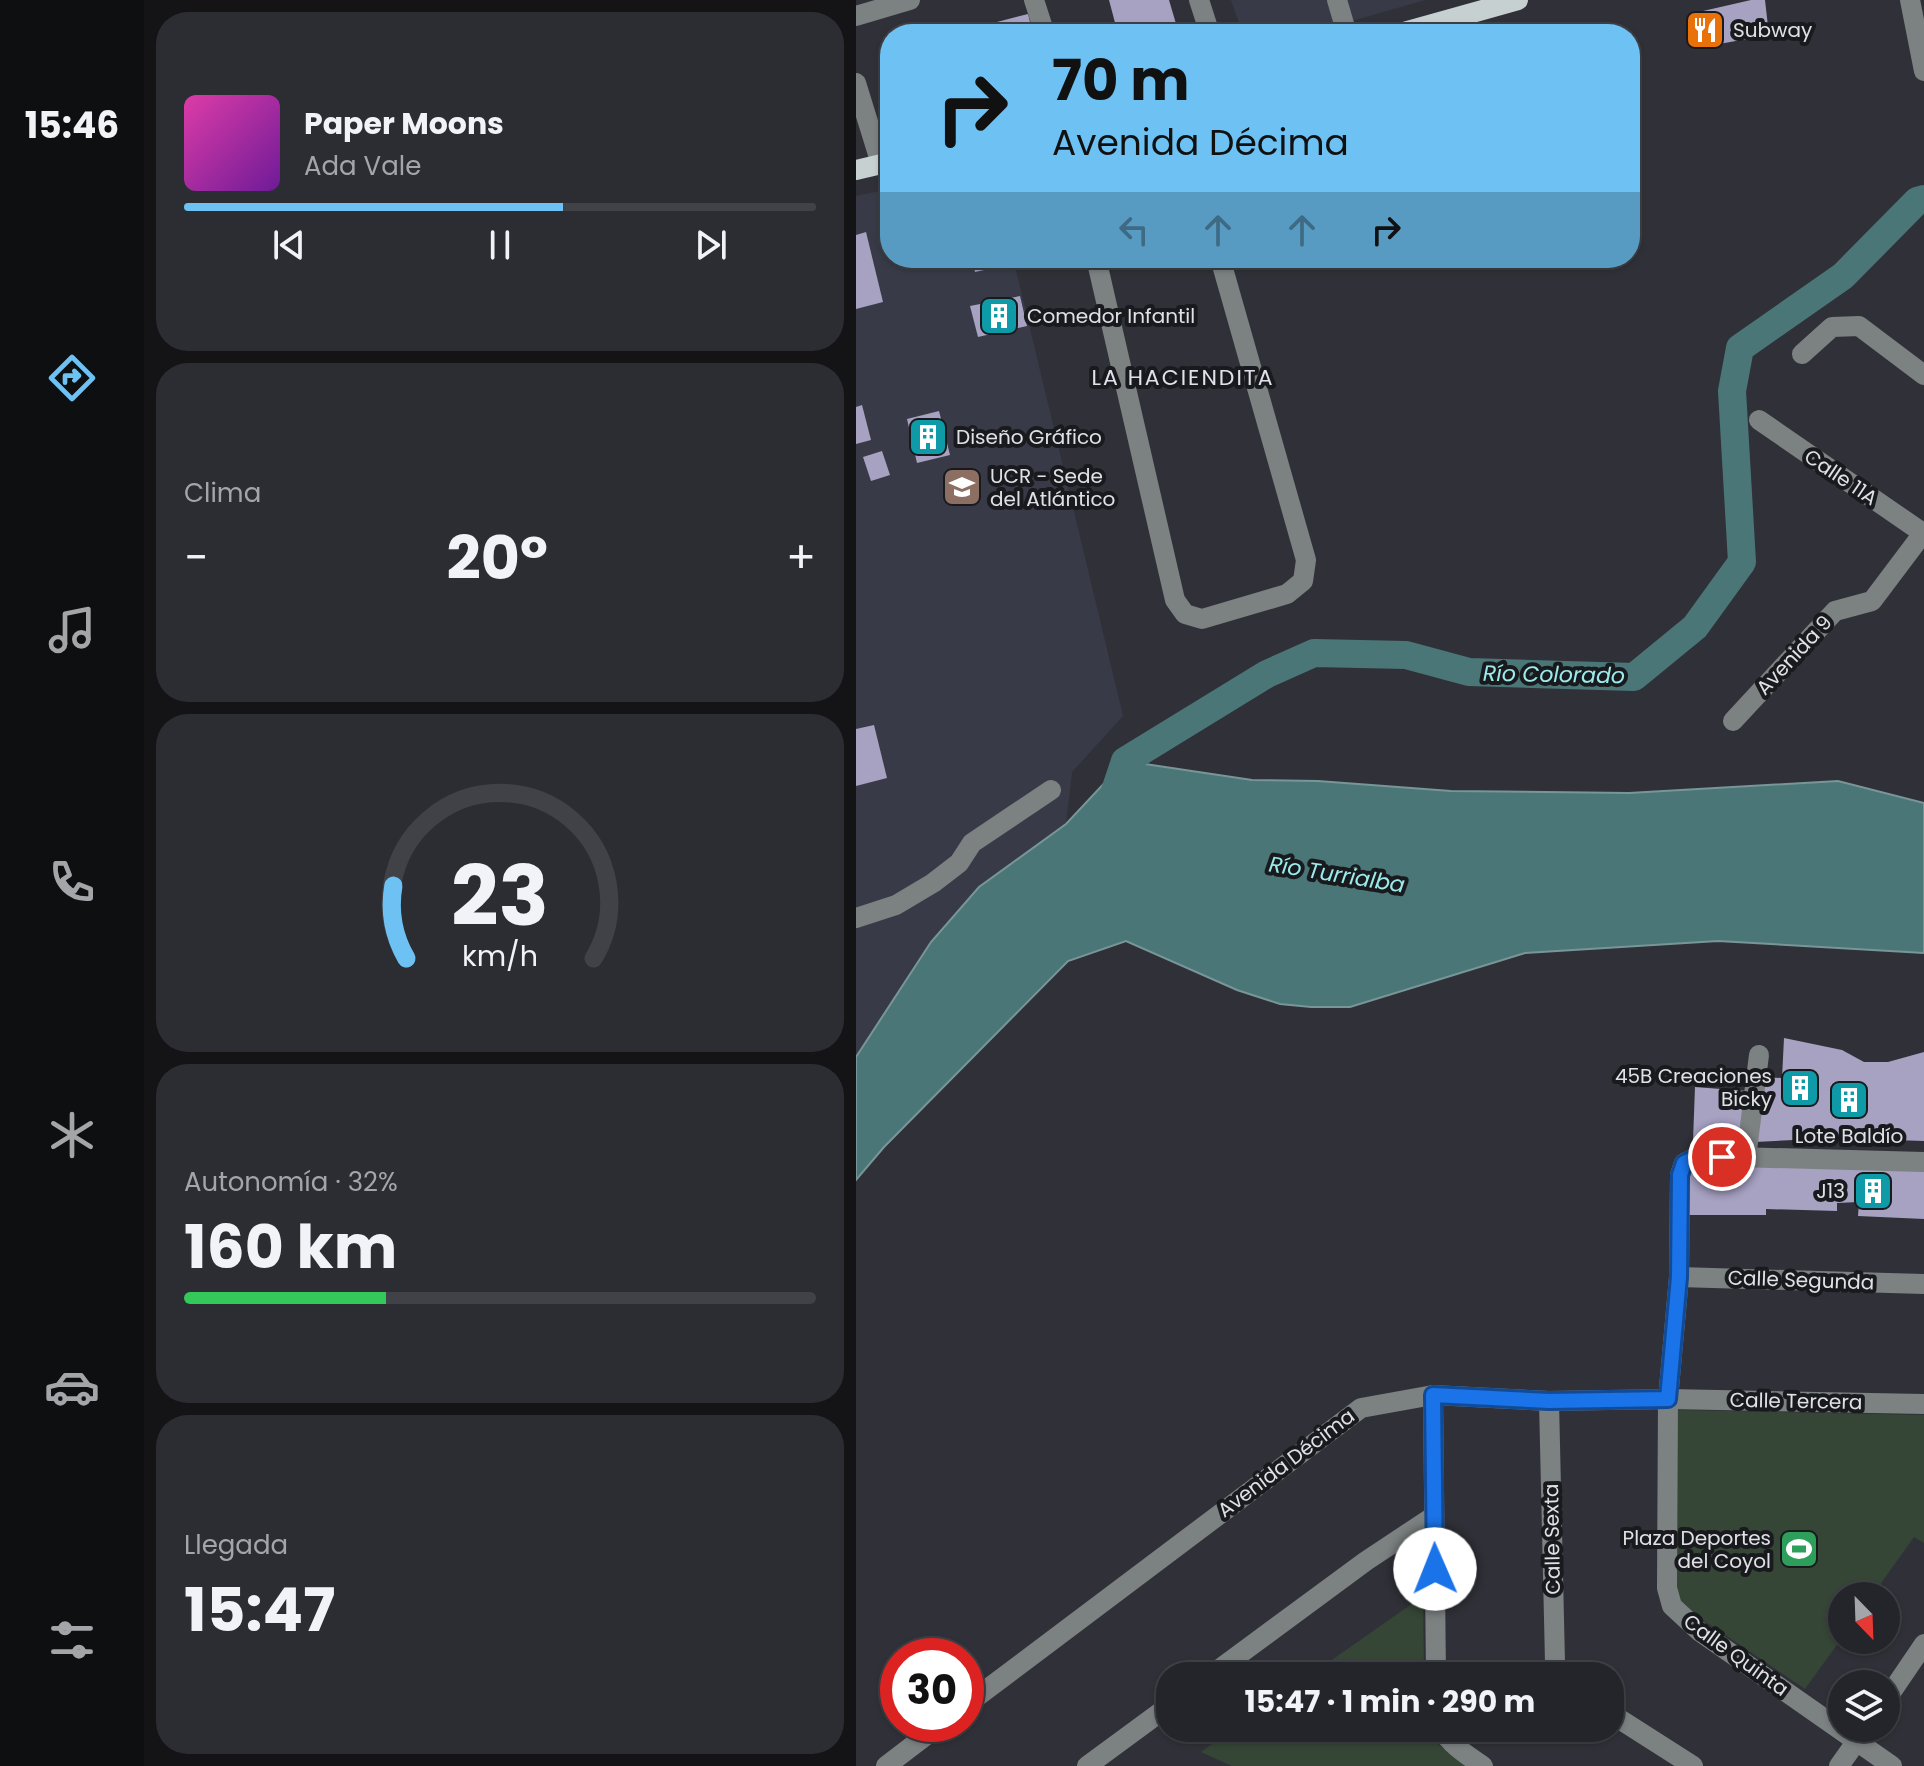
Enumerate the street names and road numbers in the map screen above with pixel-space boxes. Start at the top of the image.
street label: Calle 11A [1799,442,1883,512]
street label: Avenida 9 [1750,609,1838,701]
street label: Calle Segunda [1727,1263,1875,1297]
street label: Calle Tercera [1729,1386,1863,1416]
street label: Avenida Décima [1212,1402,1360,1524]
street label: Calle Sexta [1537,1483,1567,1595]
street label: Calle Quinta [1678,1607,1794,1703]

